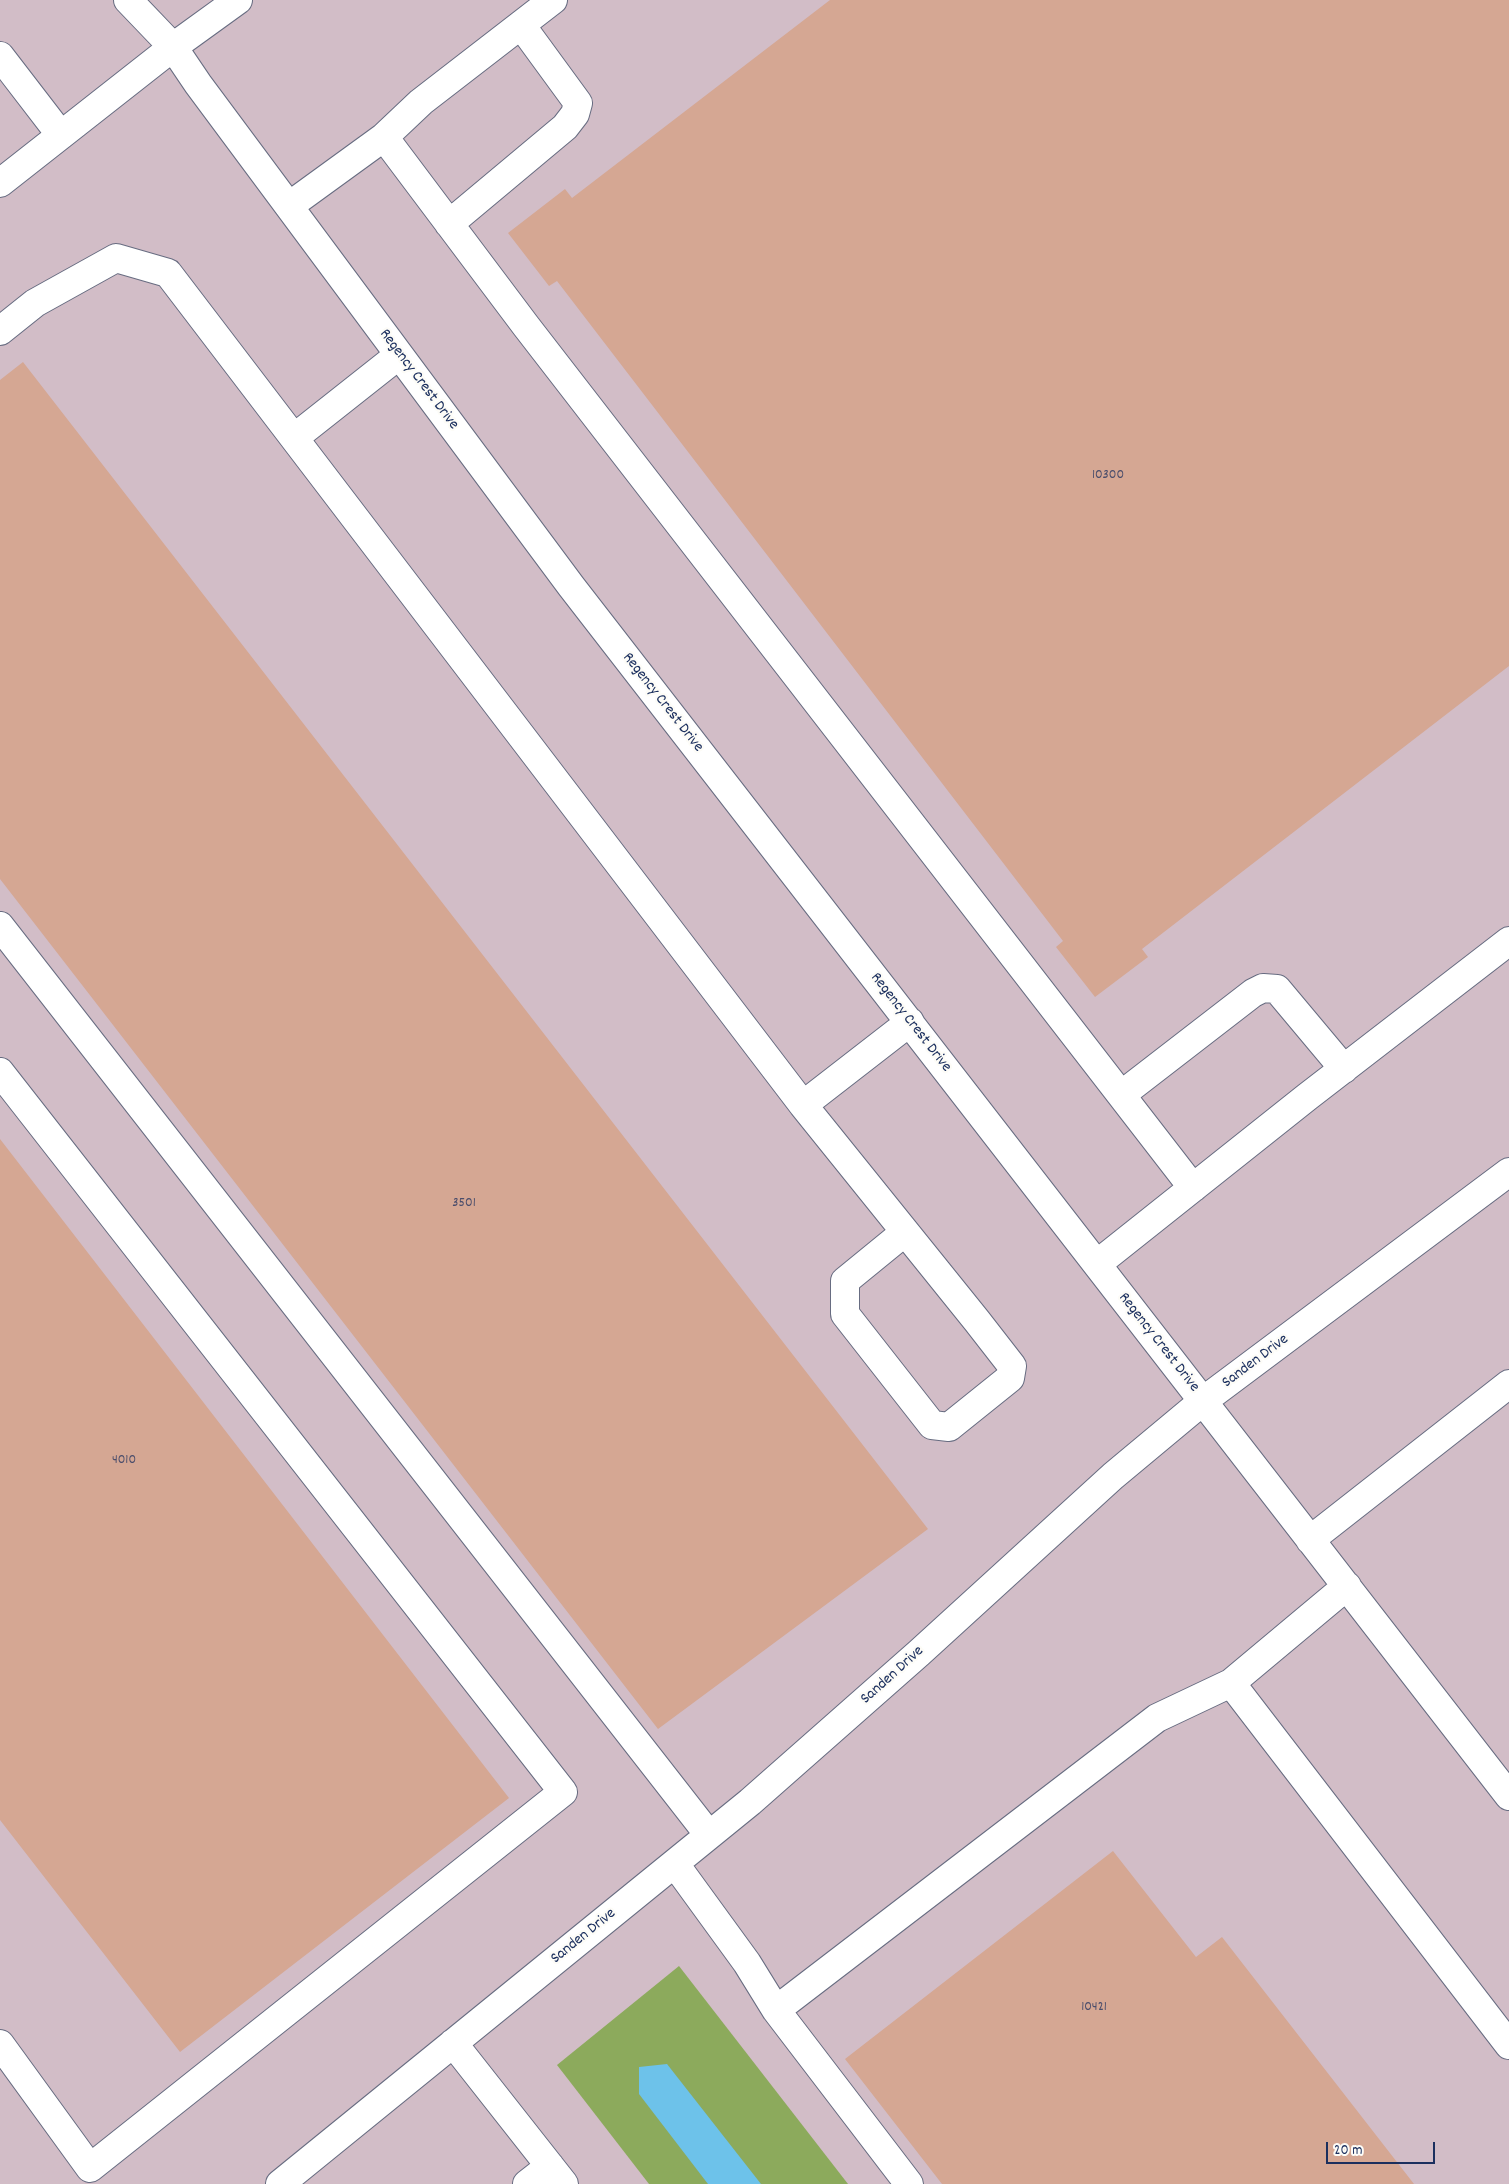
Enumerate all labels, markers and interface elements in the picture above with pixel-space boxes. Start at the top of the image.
street label: Regency Crest Drive [374,326,462,434]
house number: 10300 [1092,468,1124,484]
street label: Regency Crest Drive [617,649,707,757]
street label: Regency Crest Drive [865,969,955,1077]
house number: 3501 [452,1196,476,1212]
street label: Regency Crest Drive [1113,1289,1203,1397]
street label: Sanden Drive [1219,1331,1293,1393]
house number: 4010 [112,1453,136,1469]
street label: Sanden Drive [857,1643,929,1709]
street label: Sanden Drive [548,1905,620,1969]
house number: 10421 [1081,2000,1107,2016]
scale bar [1329,2132,1438,2164]
text: 20 m [1334,2140,1362,2162]

